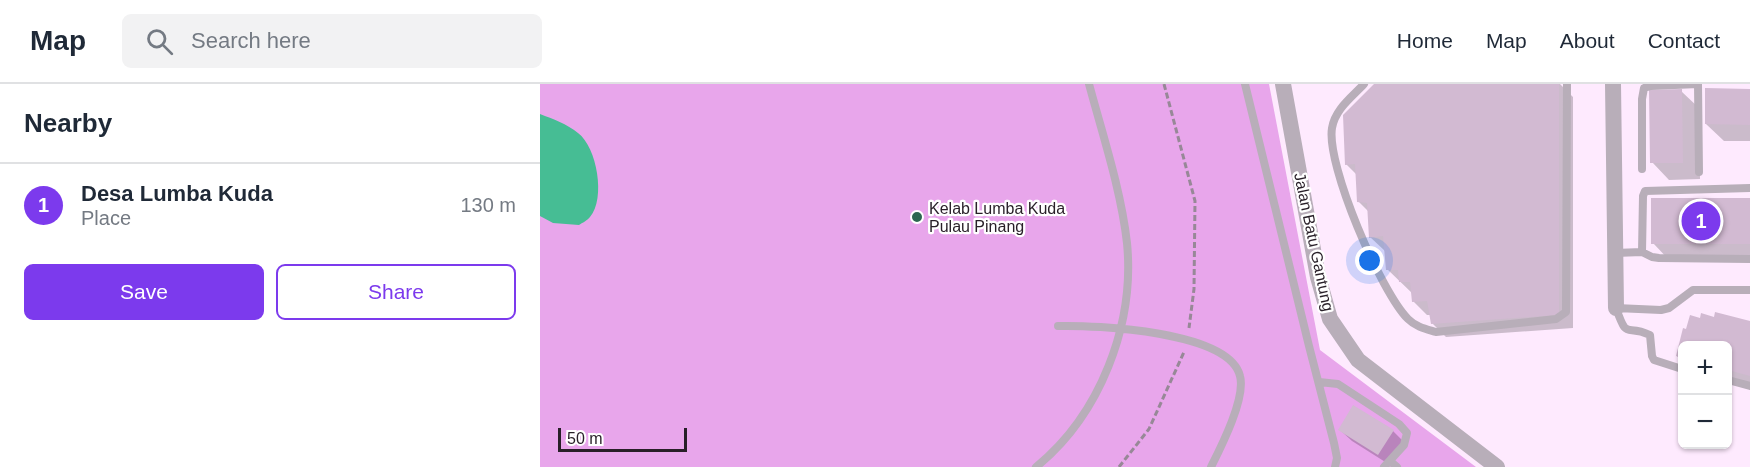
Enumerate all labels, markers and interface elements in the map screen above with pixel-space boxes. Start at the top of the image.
search box [122,14,542,68]
text: Map [30,25,86,56]
icon: search [143,25,176,58]
text: Search here [191,28,311,53]
text: Home [1397,29,1453,52]
text: Map [1486,29,1527,52]
text: About [1560,29,1615,52]
text: Contact [1648,29,1720,52]
text: Nearby [24,108,112,138]
street label: Jalan Batu Gantung [1291,171,1337,313]
text: Desa Lumba Kuda [81,181,273,206]
text: 1 [38,194,49,216]
text: 130 m [460,194,516,216]
pin: 1 [1682,198,1720,244]
place label: Kelab Lumba Kuda Pulau Pinang [929,200,1065,235]
text: Place [81,207,131,229]
marker: Kelab Lumba Kuda Pulau Pinang [910,210,924,224]
your location [1355,246,1384,275]
button: Save [24,264,264,320]
button: Share [276,264,516,320]
map controls [1678,341,1732,449]
button: + [1678,341,1732,395]
button: − [1678,395,1732,449]
scale bar [558,425,687,452]
text: 50 m [567,430,603,447]

